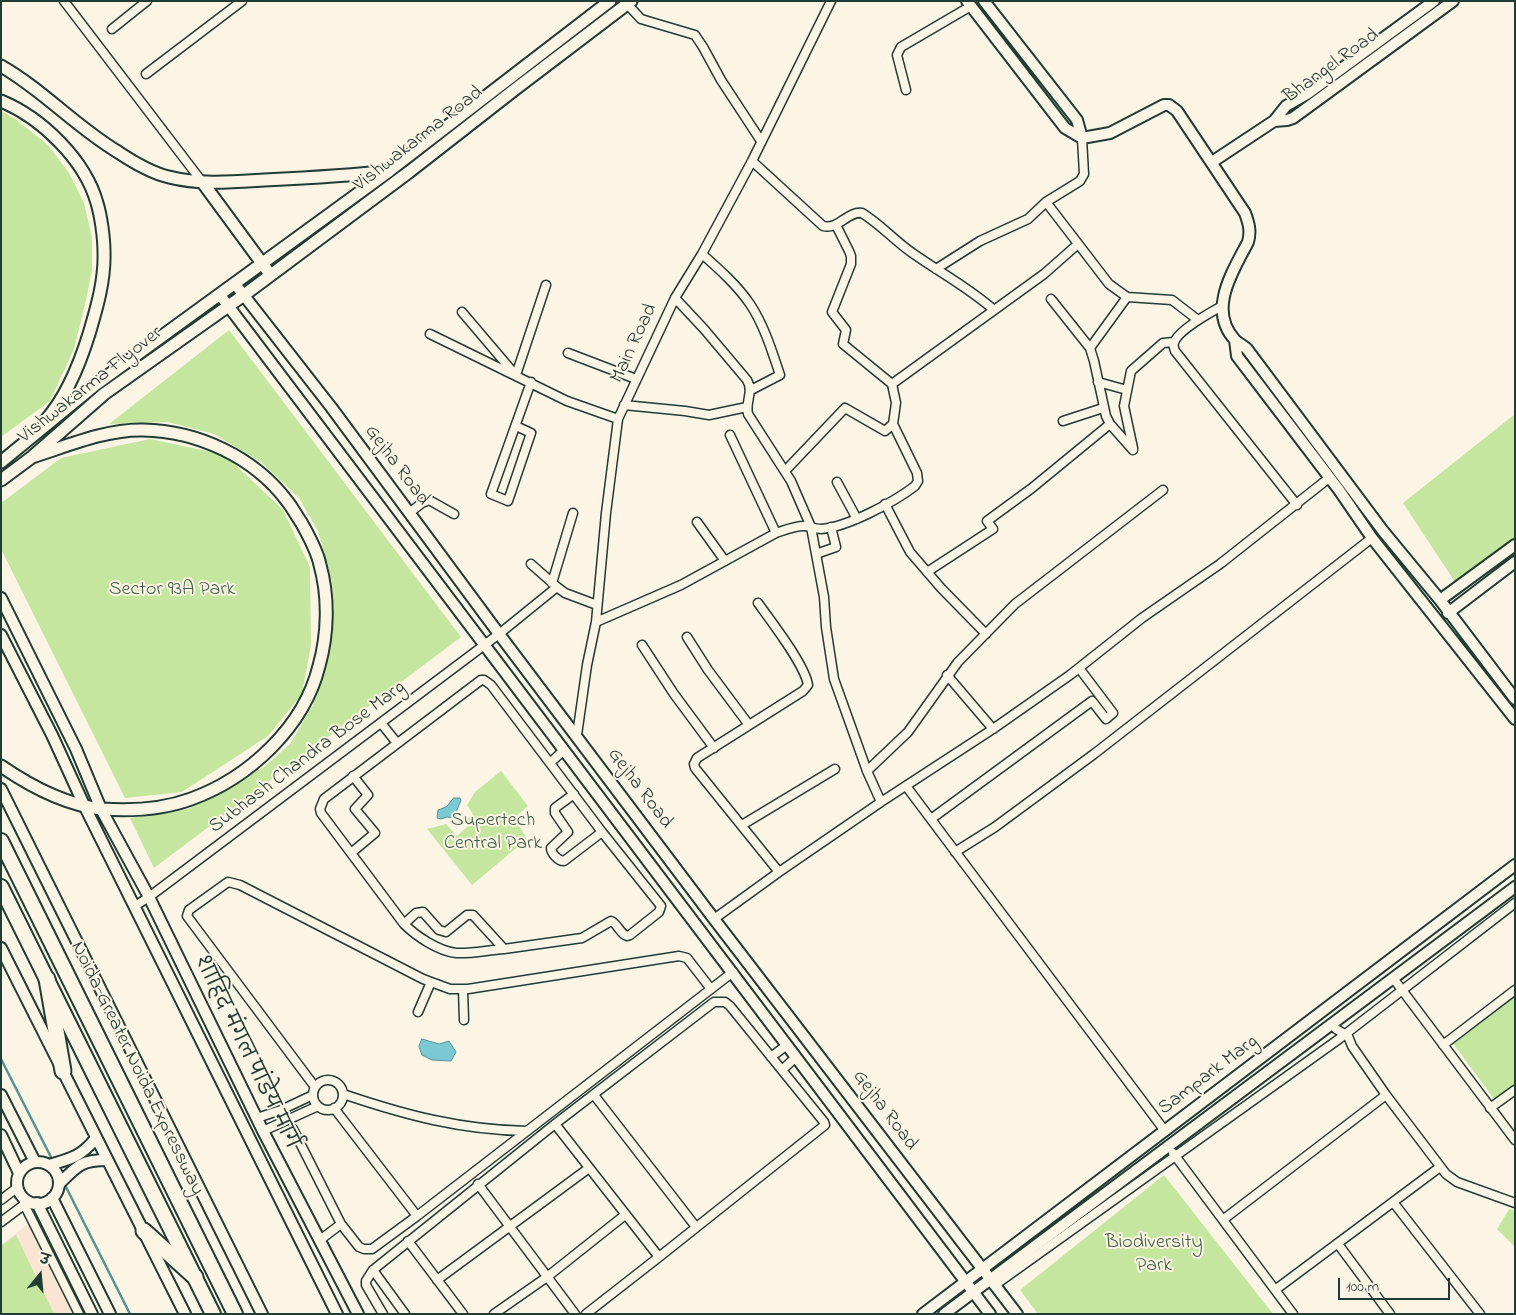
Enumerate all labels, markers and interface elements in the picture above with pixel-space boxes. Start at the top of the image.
street label: Bhangel Road [1280,24,1384,110]
street label: Vishwakarma Road [349,82,489,198]
street label: Main Road [606,300,664,388]
street label: Vishwakarma Flyover [14,322,168,450]
street label: Gejha Road [358,421,434,511]
park label: Sector 93A Park [109,579,235,603]
street label: Subhash Chandra Bose Marg [205,676,411,840]
street label: Gejha Road [601,744,677,834]
park label: Supertech Central Park [444,810,542,857]
street label: Noida-Greater Noida Expressway [64,938,208,1200]
street label: शाहिद मंगल पांडेय मार्ग [188,952,302,1154]
street label: Sampark Marg [1154,1031,1264,1121]
street label: Gejha Road [846,1066,922,1156]
park label: Biodiversity Park [1105,1232,1203,1279]
text: उ [37,1249,52,1272]
north arrow [15,1250,65,1300]
scale bar [1341,1268,1454,1300]
text: 100 m [1346,1276,1379,1298]

